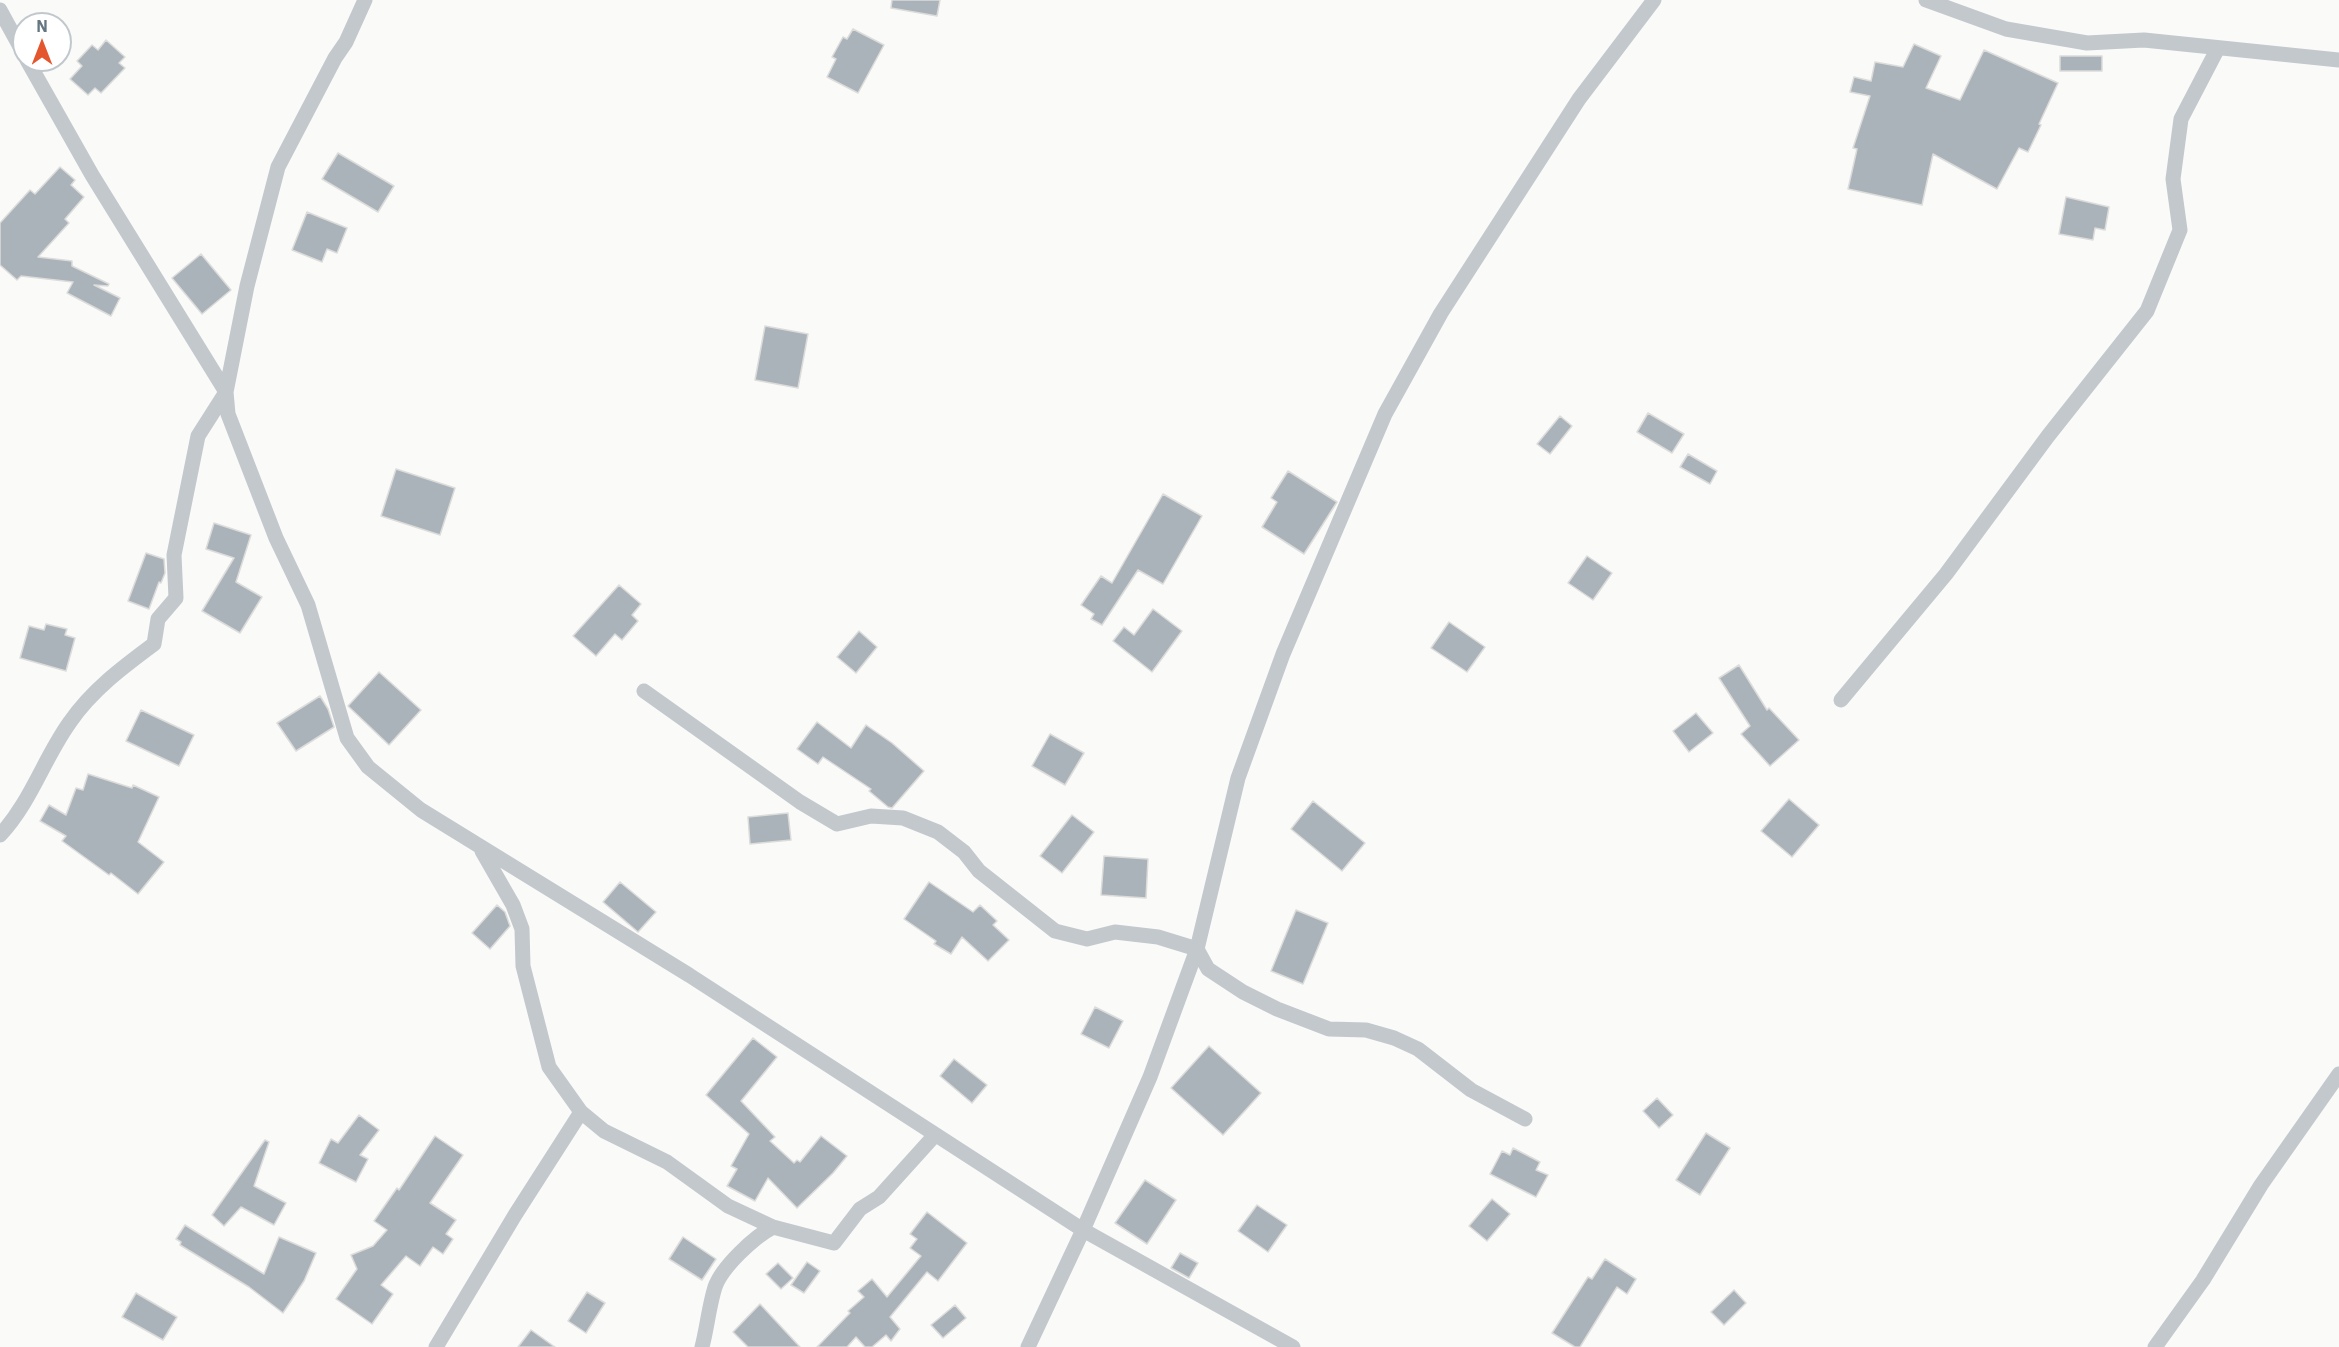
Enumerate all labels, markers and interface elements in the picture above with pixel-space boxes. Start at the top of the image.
north arrow [12,12,72,72]
text: N [36,16,48,36]

